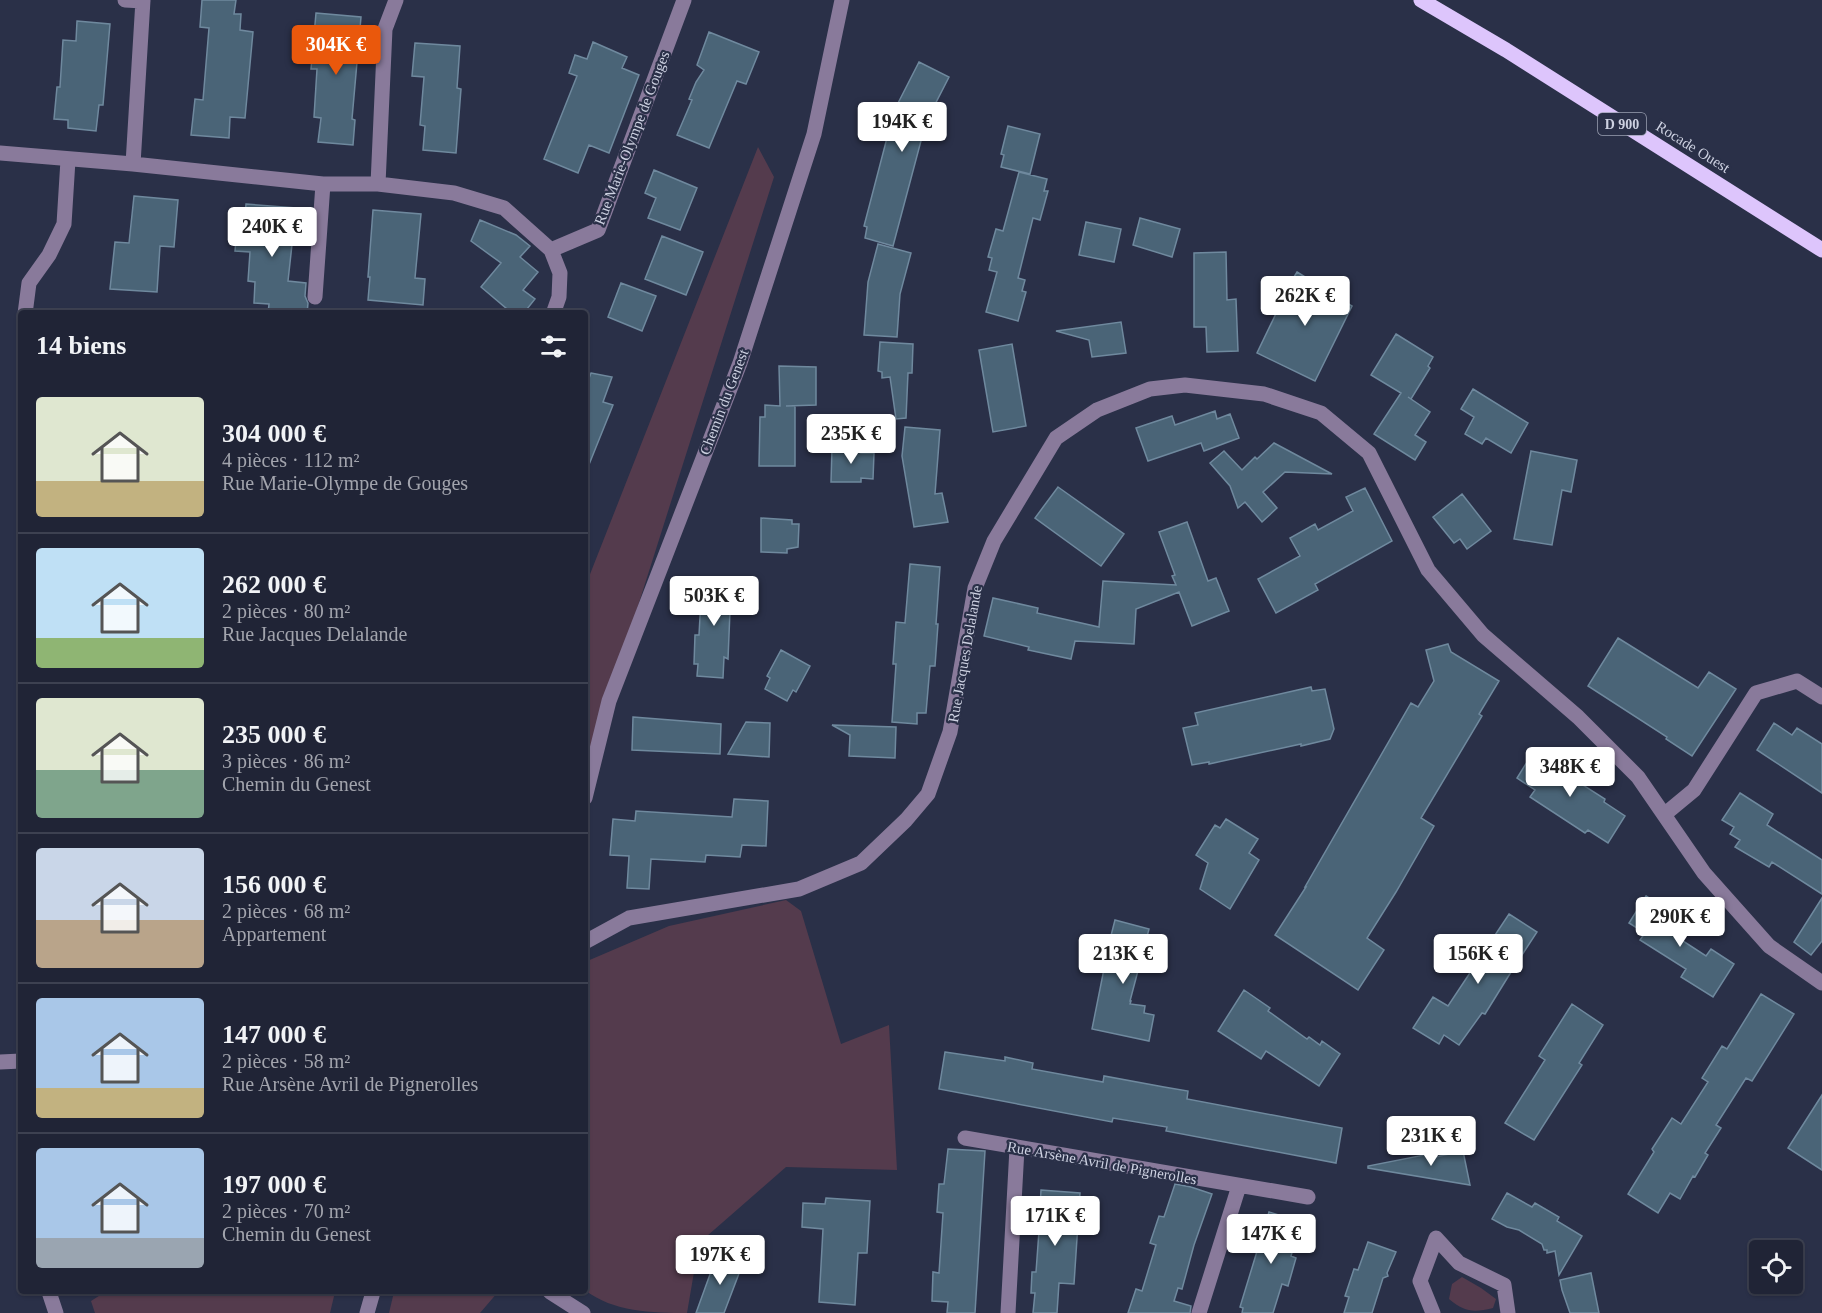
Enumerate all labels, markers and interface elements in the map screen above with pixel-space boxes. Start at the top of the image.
pin: 304K € [287,25,385,76]
text: 304K € [306,33,366,55]
street label: Rue Marie-Olympe de Gouges [591,49,673,227]
pin: 194K € [853,102,951,153]
text: 194K € [872,110,932,132]
road number: D 900 [1598,113,1646,135]
street label: Rocade Ouest [1653,118,1733,176]
pin: 240K € [223,207,321,258]
text: 240K € [242,215,302,237]
pin: 262K € [1256,276,1354,327]
text: 262K € [1275,284,1335,306]
icon: filters [537,330,570,363]
text: 14 biens [36,331,126,360]
street label: Chemin du Genest [697,346,752,457]
pin: 235K € [802,414,900,465]
text: 304 000 € [222,419,326,448]
icon: home [84,421,156,493]
text: 235K € [821,422,881,444]
text: 4 pièces · 112 m² [222,449,359,471]
text: Rue Marie-Olympe de Gouges [222,472,468,494]
text: 262 000 € [222,570,326,599]
icon: home [84,572,156,644]
pin: 503K € [665,576,763,627]
text: 503K € [684,584,744,606]
street label: Rue Jacques Delalande [945,584,985,724]
text: 2 pièces · 80 m² [222,600,350,622]
text: Rue Jacques Delalande [222,623,407,645]
text: 235 000 € [222,720,326,749]
icon: home [84,722,156,794]
pin: 348K € [1521,747,1619,798]
text: 3 pièces · 86 m² [222,750,350,772]
text: 348K € [1540,755,1600,777]
text: Chemin du Genest [222,773,371,795]
text: 156 000 € [222,870,326,899]
icon: home [84,872,156,944]
pin: 290K € [1631,897,1729,948]
text: 2 pièces · 68 m² [222,900,350,922]
text: 290K € [1650,905,1710,927]
text: Appartement [222,923,326,945]
pin: 213K € [1074,934,1172,985]
pin: 156K € [1429,934,1527,985]
text: 213K € [1093,942,1153,964]
text: 156K € [1448,942,1508,964]
text: 147 000 € [222,1020,326,1049]
icon: home [84,1022,156,1094]
text: 2 pièces · 58 m² [222,1050,350,1072]
text: Rue Arsène Avril de Pignerolles [222,1073,478,1095]
pin: 231K € [1382,1116,1480,1167]
text: 231K € [1401,1124,1461,1146]
street label: Rue Arsène Avril de Pignerolles [1006,1138,1198,1188]
text: 197 000 € [222,1170,326,1199]
icon: home [84,1172,156,1244]
pin: 171K € [1006,1196,1104,1247]
text: 2 pièces · 70 m² [222,1200,350,1222]
text: 171K € [1025,1204,1085,1226]
pin: 147K € [1222,1214,1320,1265]
text: 147K € [1241,1222,1301,1244]
text: Chemin du Genest [222,1223,371,1245]
pin: 197K € [671,1235,769,1286]
map controls [1749,1240,1803,1294]
button: locate [1749,1240,1803,1294]
text: 197K € [690,1243,750,1265]

